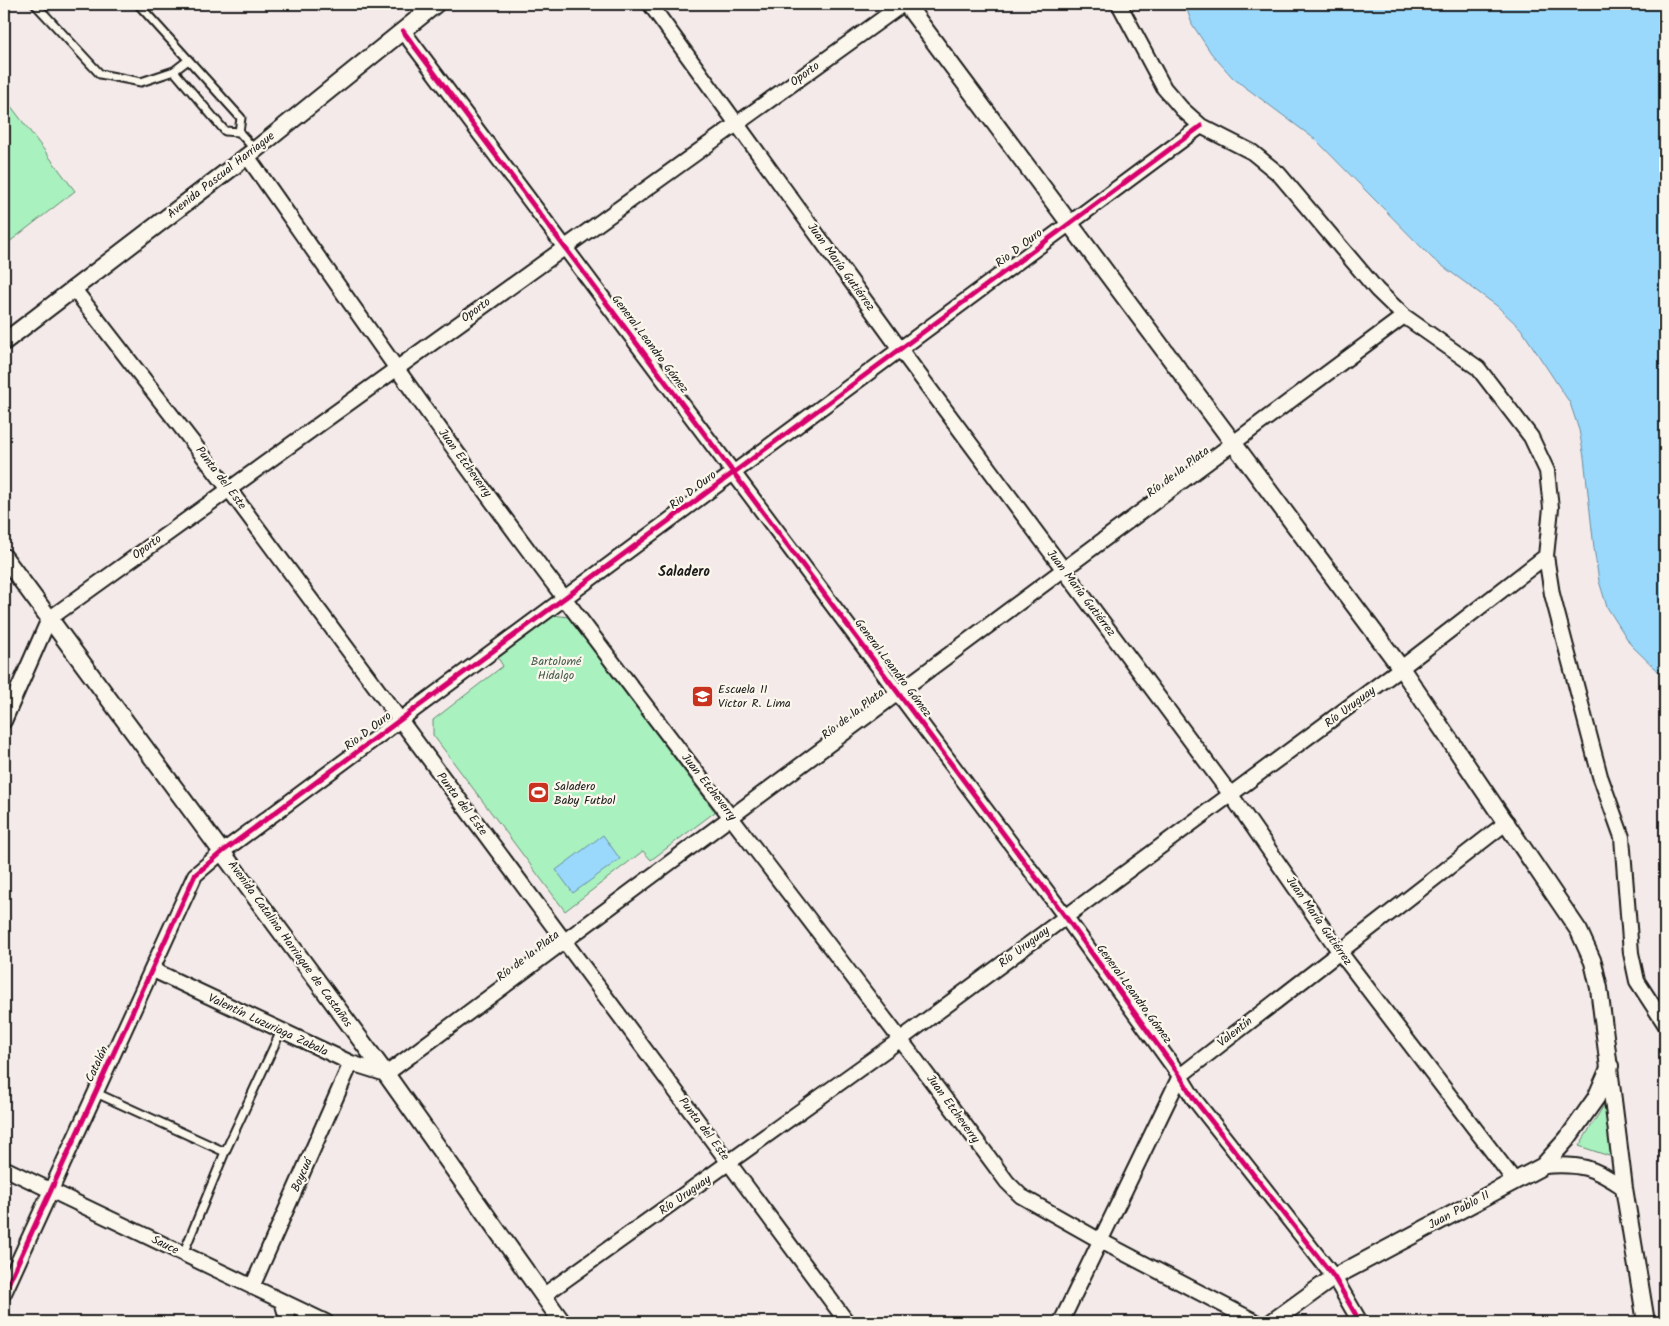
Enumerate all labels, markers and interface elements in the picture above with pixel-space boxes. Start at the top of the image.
street label: Oporto [786,57,824,91]
street label: Avenida Pascual Harriague [163,126,279,223]
street label: Juan María Gutiérrez [802,219,880,315]
street label: Rio D Ouro [991,224,1047,272]
street label: General Leandro Gómez [607,291,693,397]
street label: Oporto [457,293,495,327]
street label: Juan Etcheverry [433,425,497,502]
street label: Punta del Este [191,442,252,514]
street label: Río de la Plata [1142,442,1214,502]
street label: Rio D Ouro [665,466,721,514]
street label: Oporto [128,530,166,564]
street label: Juan María Gutiérrez [1042,545,1120,641]
district label: Saladero [658,561,710,583]
street label: General Leandro Gómez [850,615,936,721]
park label: Bartolomé Hidalgo [531,652,582,685]
place label: Escuela 11 Victor R. Lima [718,680,791,713]
street label: Río Uruguay [1320,681,1380,733]
school or university icon: Escuela 11 Victor R. Lima [690,684,714,708]
street label: Río de la Plata [817,684,889,744]
street label: Rio D Ouro [340,707,396,755]
street label: Juan Etcheverry [677,749,742,825]
street label: Punta del Este [432,768,493,840]
place label: Saladero Baby Futbol [554,777,615,810]
sports icon: Saladero Baby Futbol [526,781,550,805]
street label: Avenida Catalina Harriague de Castaños [223,857,357,1031]
street label: Juan María Gutiérrez [1281,873,1357,969]
street label: Río Uruguay [994,921,1054,973]
street label: Río de la Plata [492,926,564,986]
street label: General Leandro Gómez [1091,940,1177,1048]
street label: Valentín Luzuriaga Zabala [205,989,332,1061]
street label: Valentín [1213,1012,1257,1052]
street label: Catalán [80,1043,114,1085]
street label: Juan Etcheverry [921,1071,985,1148]
street label: Punta del Este [674,1093,735,1165]
street label: Boycuá [286,1154,318,1195]
street label: Río Uruguay [655,1170,715,1220]
street label: Juan Pablo II [1425,1186,1493,1234]
street label: Sauce [148,1230,183,1260]

